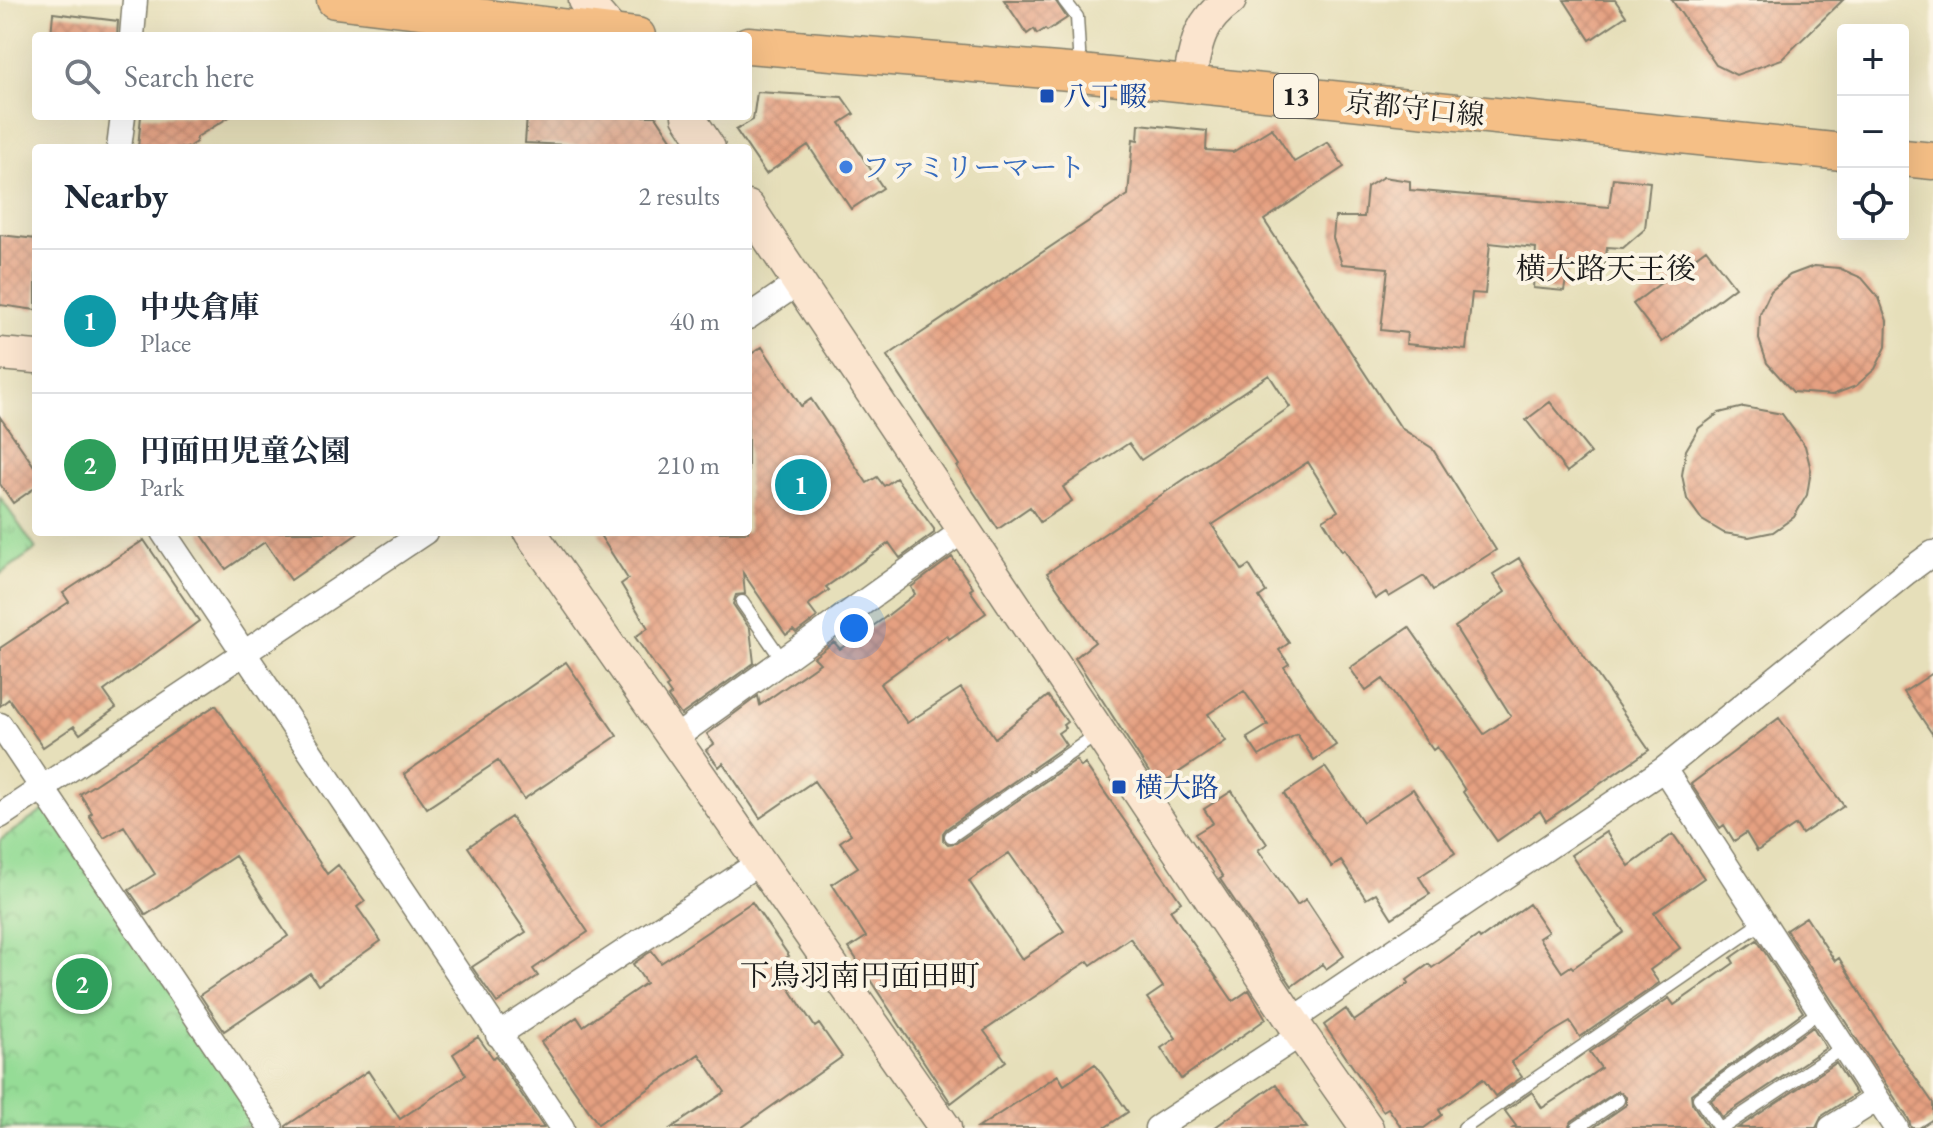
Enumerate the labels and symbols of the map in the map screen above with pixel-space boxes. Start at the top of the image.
road number: 13 [1274,74,1318,118]
place label: 八丁畷 [1063,78,1147,114]
street label: 京都守口線 [1343,83,1487,133]
marker: 八丁畷 [1038,87,1056,105]
place label: ファミリーマート [862,149,1085,185]
marker: ファミリーマート [837,158,855,176]
district label: 横大路天王後 [1516,249,1696,288]
pin: 1 [775,455,827,515]
your location [834,608,874,648]
place label: 横大路 [1135,769,1219,805]
marker: 横大路 [1110,778,1128,796]
pin: 2 [56,954,108,1014]
district label: 下鳥羽南円面田町 [740,956,980,995]

